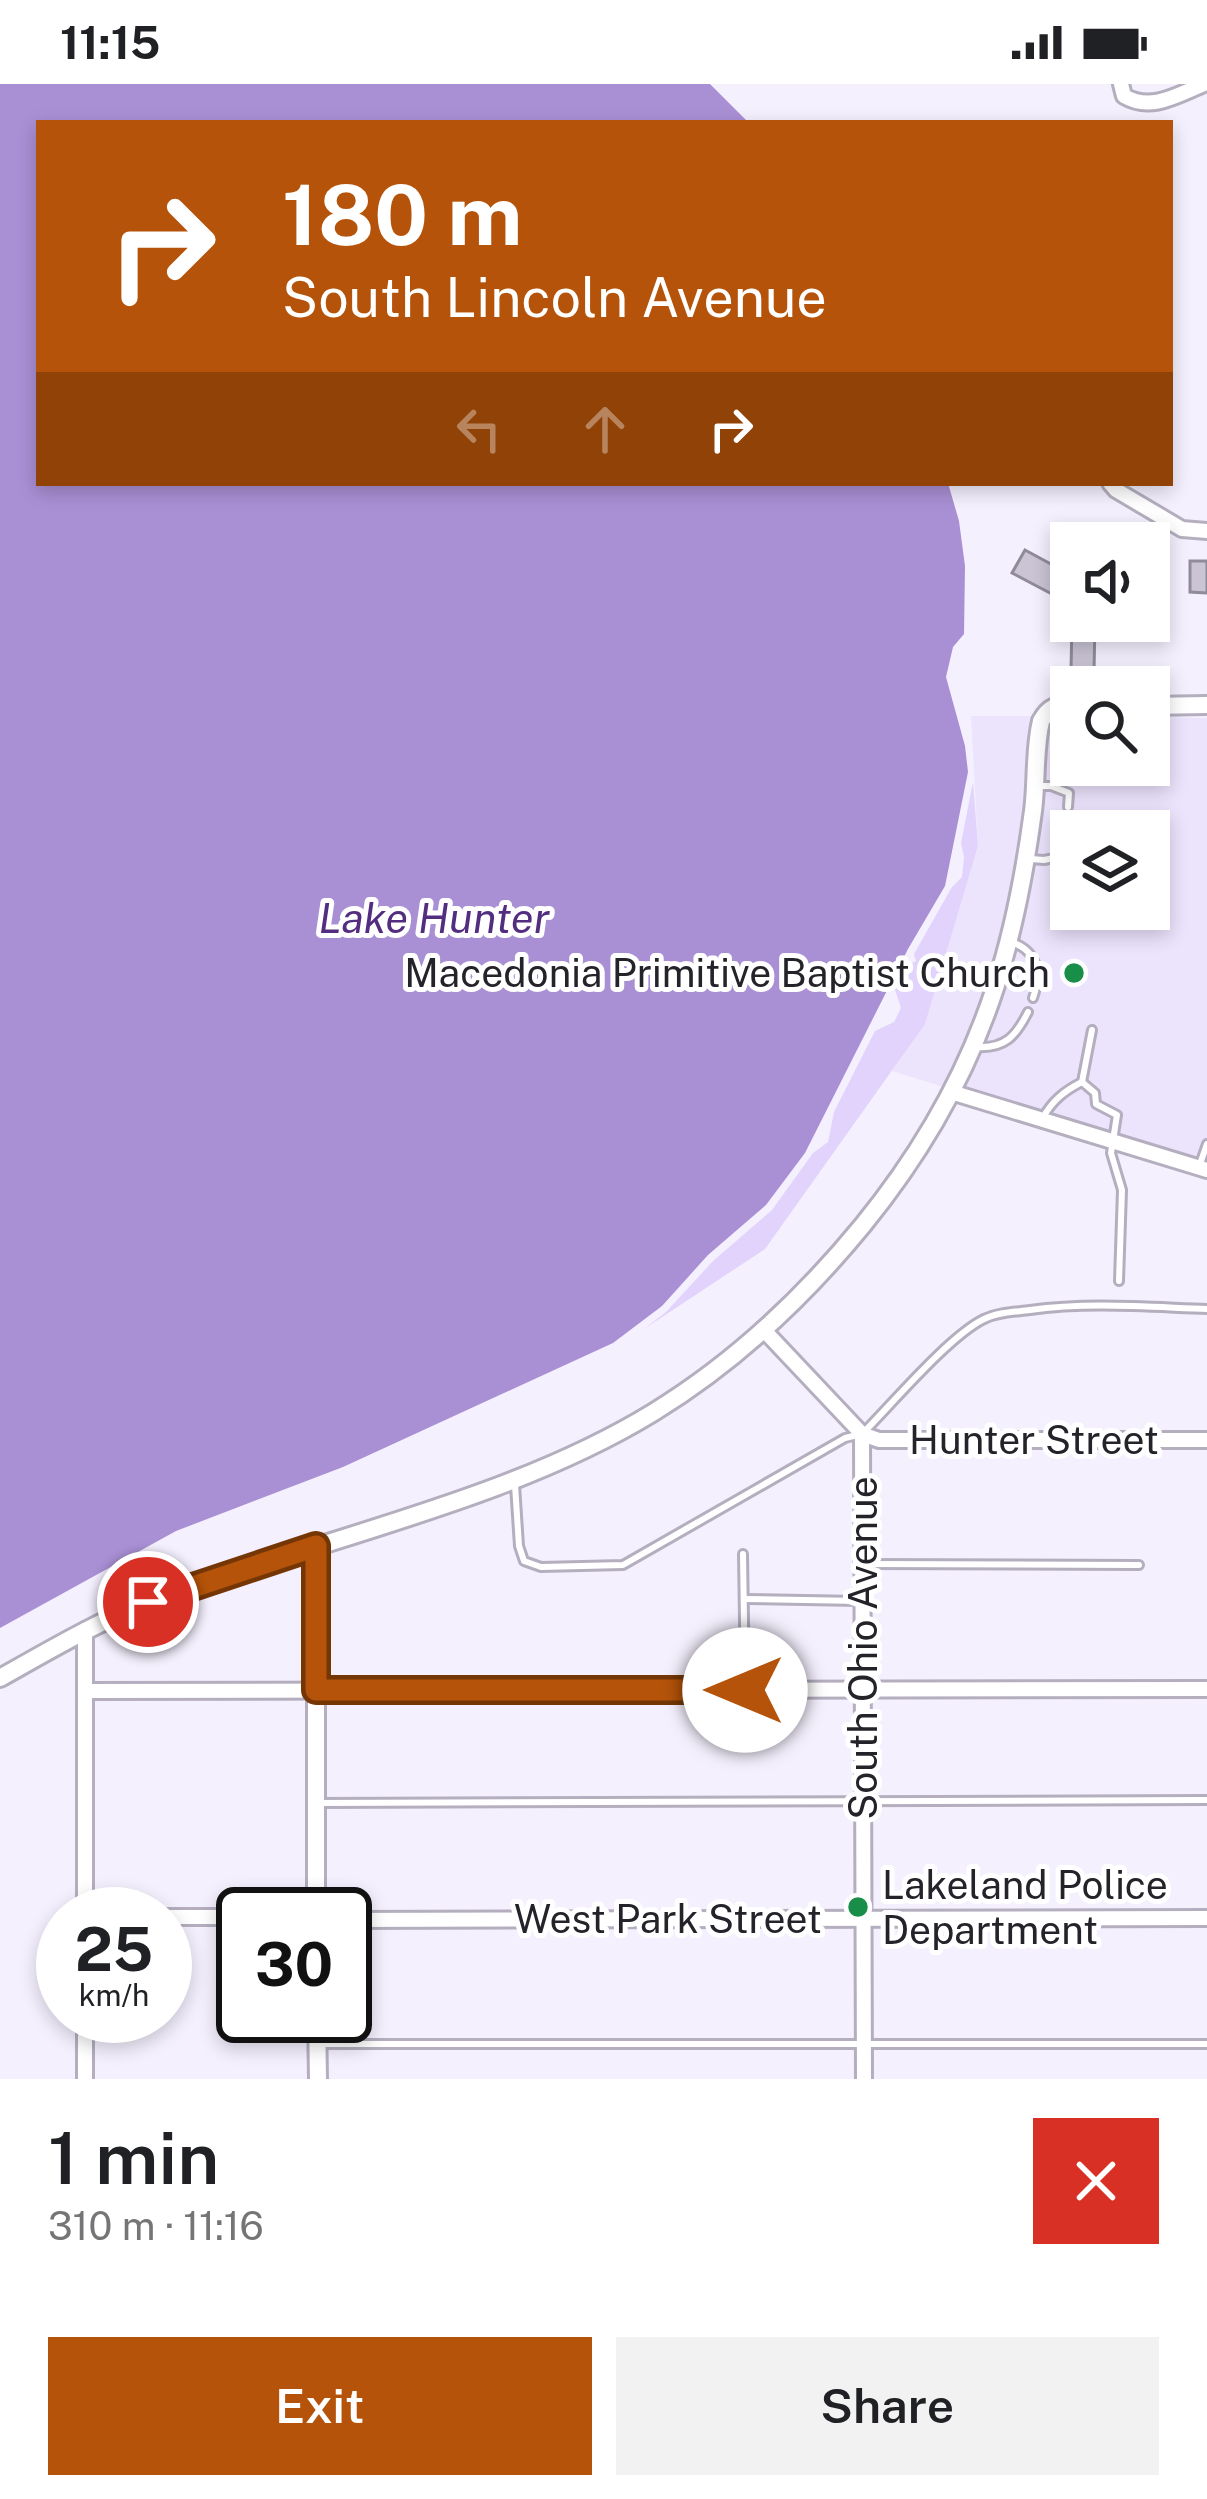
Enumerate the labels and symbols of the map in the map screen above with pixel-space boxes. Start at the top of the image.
water label: Lake Hunter [319,893,551,942]
place label: Macedonia Primitive Baptist Church [404,950,1050,996]
marker: Macedonia Primitive Baptist Church [1061,960,1087,986]
street label: Hunter Street [909,1417,1159,1463]
street label: South Ohio Avenue [840,1476,886,1820]
pin [97,1551,199,1653]
position arrow [682,1627,808,1753]
place label: Lakeland Police Department [882,1862,1168,1953]
speed limit sign: 30 [216,1887,372,2043]
marker: Lakeland Police Department [845,1894,871,1920]
street label: West Park Street [514,1896,822,1942]

